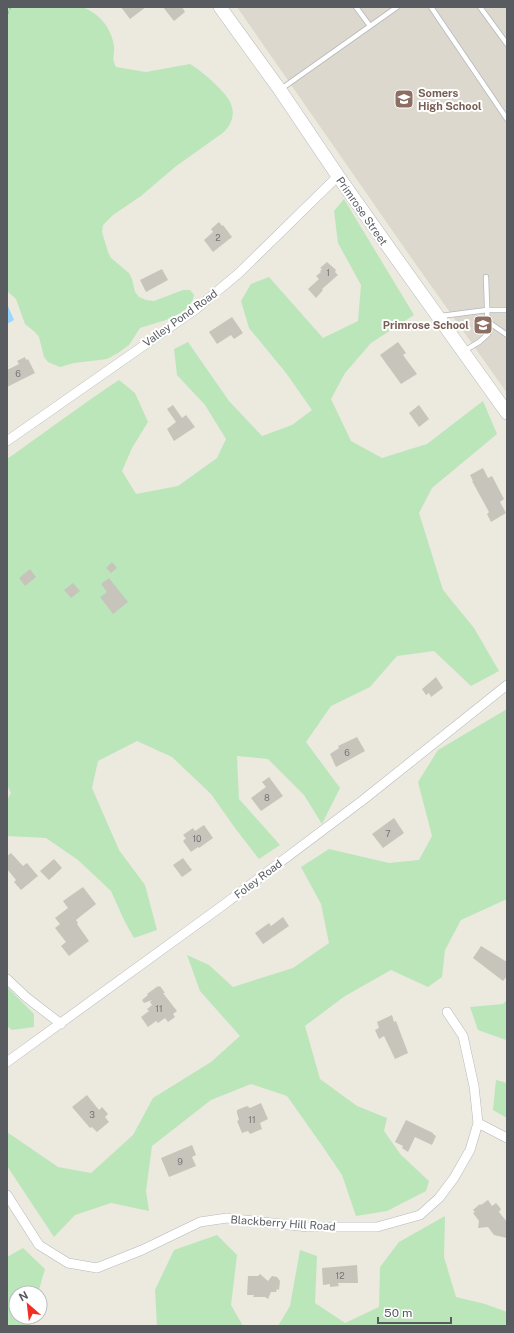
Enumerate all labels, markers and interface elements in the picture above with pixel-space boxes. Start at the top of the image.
place label: Somers High School [418,87,482,112]
school or university icon: Somers High School [393,88,415,110]
street label: Primrose Street [334,175,390,247]
house number: 2 [215,232,221,243]
house number: 1 [326,267,330,278]
street label: Valley Pond Road [141,287,219,349]
school or university icon: Primrose School [472,314,494,336]
place label: Primrose School [383,319,469,331]
house number: 6 [15,368,21,379]
house number: 6 [344,747,350,758]
house number: 8 [264,792,270,803]
house number: 7 [385,828,391,839]
house number: 10 [192,833,202,844]
street label: Foley Road [232,857,284,901]
house number: 11 [155,1003,163,1014]
house number: 3 [89,1109,95,1120]
house number: 11 [248,1114,256,1125]
house number: 9 [177,1156,183,1167]
street label: Blackberry Hill Road [230,1213,336,1233]
house number: 12 [335,1270,345,1281]
north arrow [8,1285,48,1325]
text: N [17,1289,30,1303]
scale bar [378,1299,451,1325]
text: 50 m [384,1306,412,1320]

